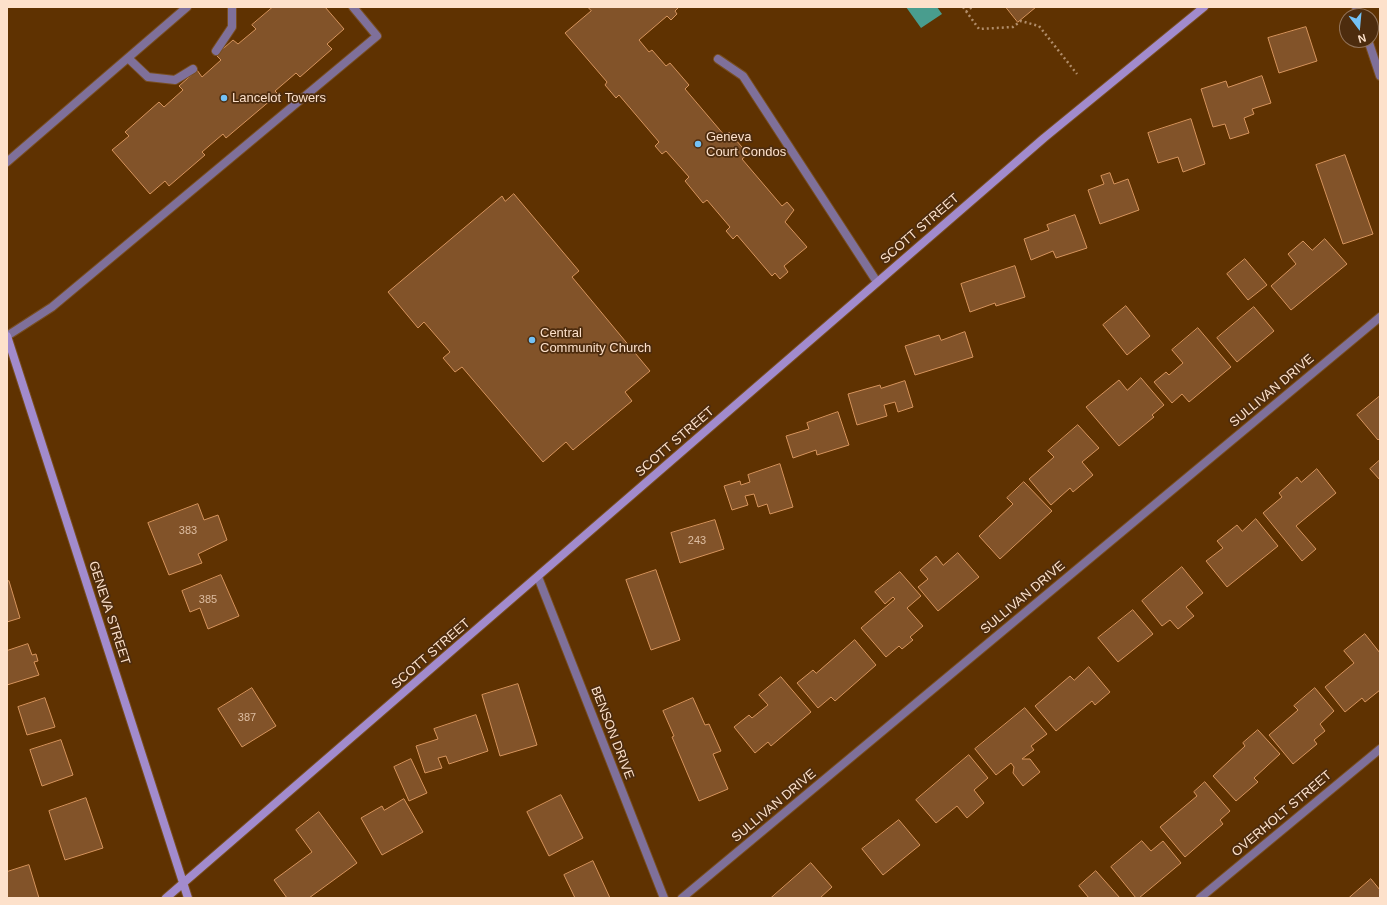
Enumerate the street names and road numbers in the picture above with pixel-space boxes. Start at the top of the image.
street label: SCOTT STREET [878,191,962,267]
street label: SULLIVAN DRIVE [1227,351,1317,431]
street label: SCOTT STREET [633,404,717,480]
street label: SULLIVAN DRIVE [978,558,1068,638]
street label: GENEVA STREET [85,559,133,667]
street label: SCOTT STREET [389,616,473,692]
street label: BENSON DRIVE [587,684,637,782]
street label: SULLIVAN DRIVE [729,766,819,846]
street label: OVERHOLT STREET [1229,768,1335,860]

